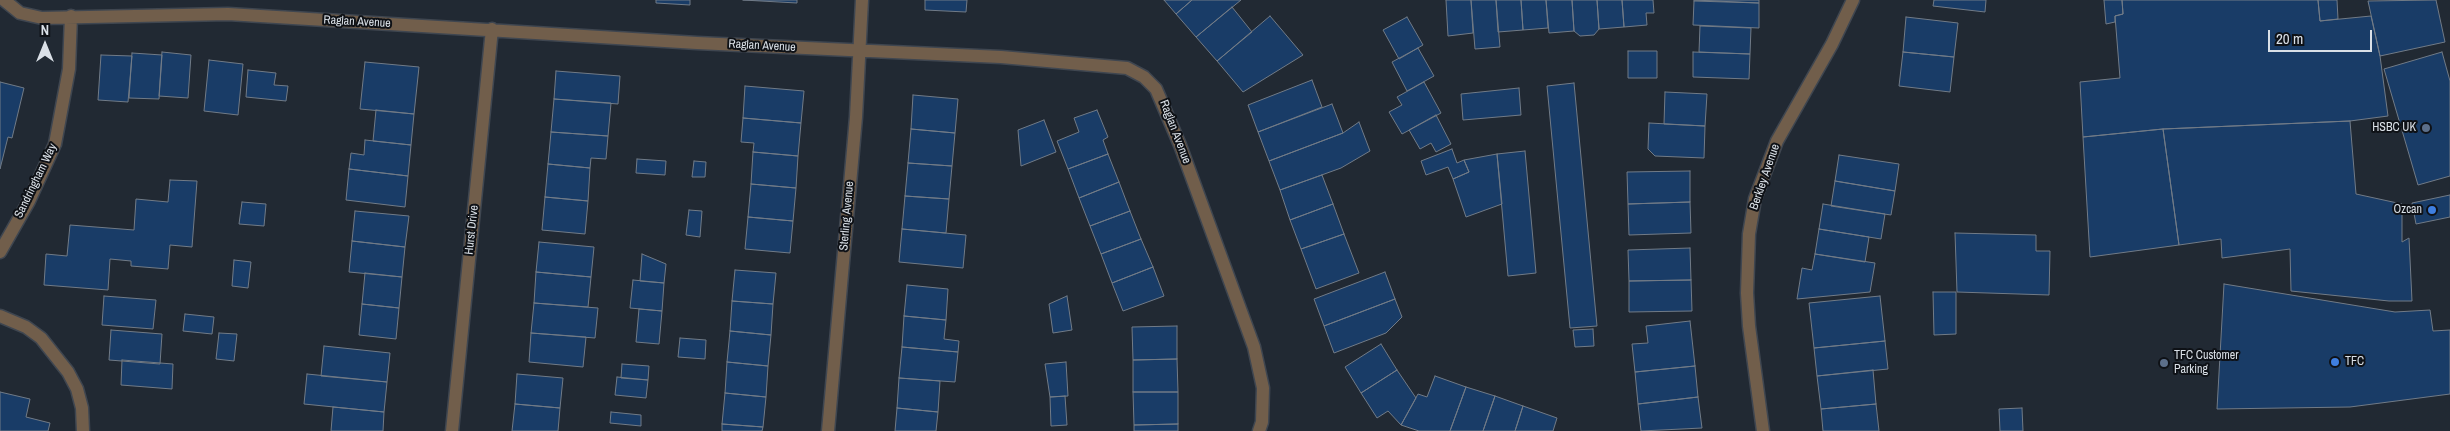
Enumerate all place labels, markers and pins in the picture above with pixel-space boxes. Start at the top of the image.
place label: HSBC UK [2372,121,2416,135]
marker: HSBC UK [2420,122,2432,134]
place label: Ozcan [2394,203,2422,217]
marker: Ozcan [2426,204,2438,216]
place label: TFC Customer Parking [2174,349,2239,377]
place label: TFC [2345,355,2364,369]
marker: TFC [2329,356,2341,368]
marker: TFC Customer Parking [2158,357,2170,369]

